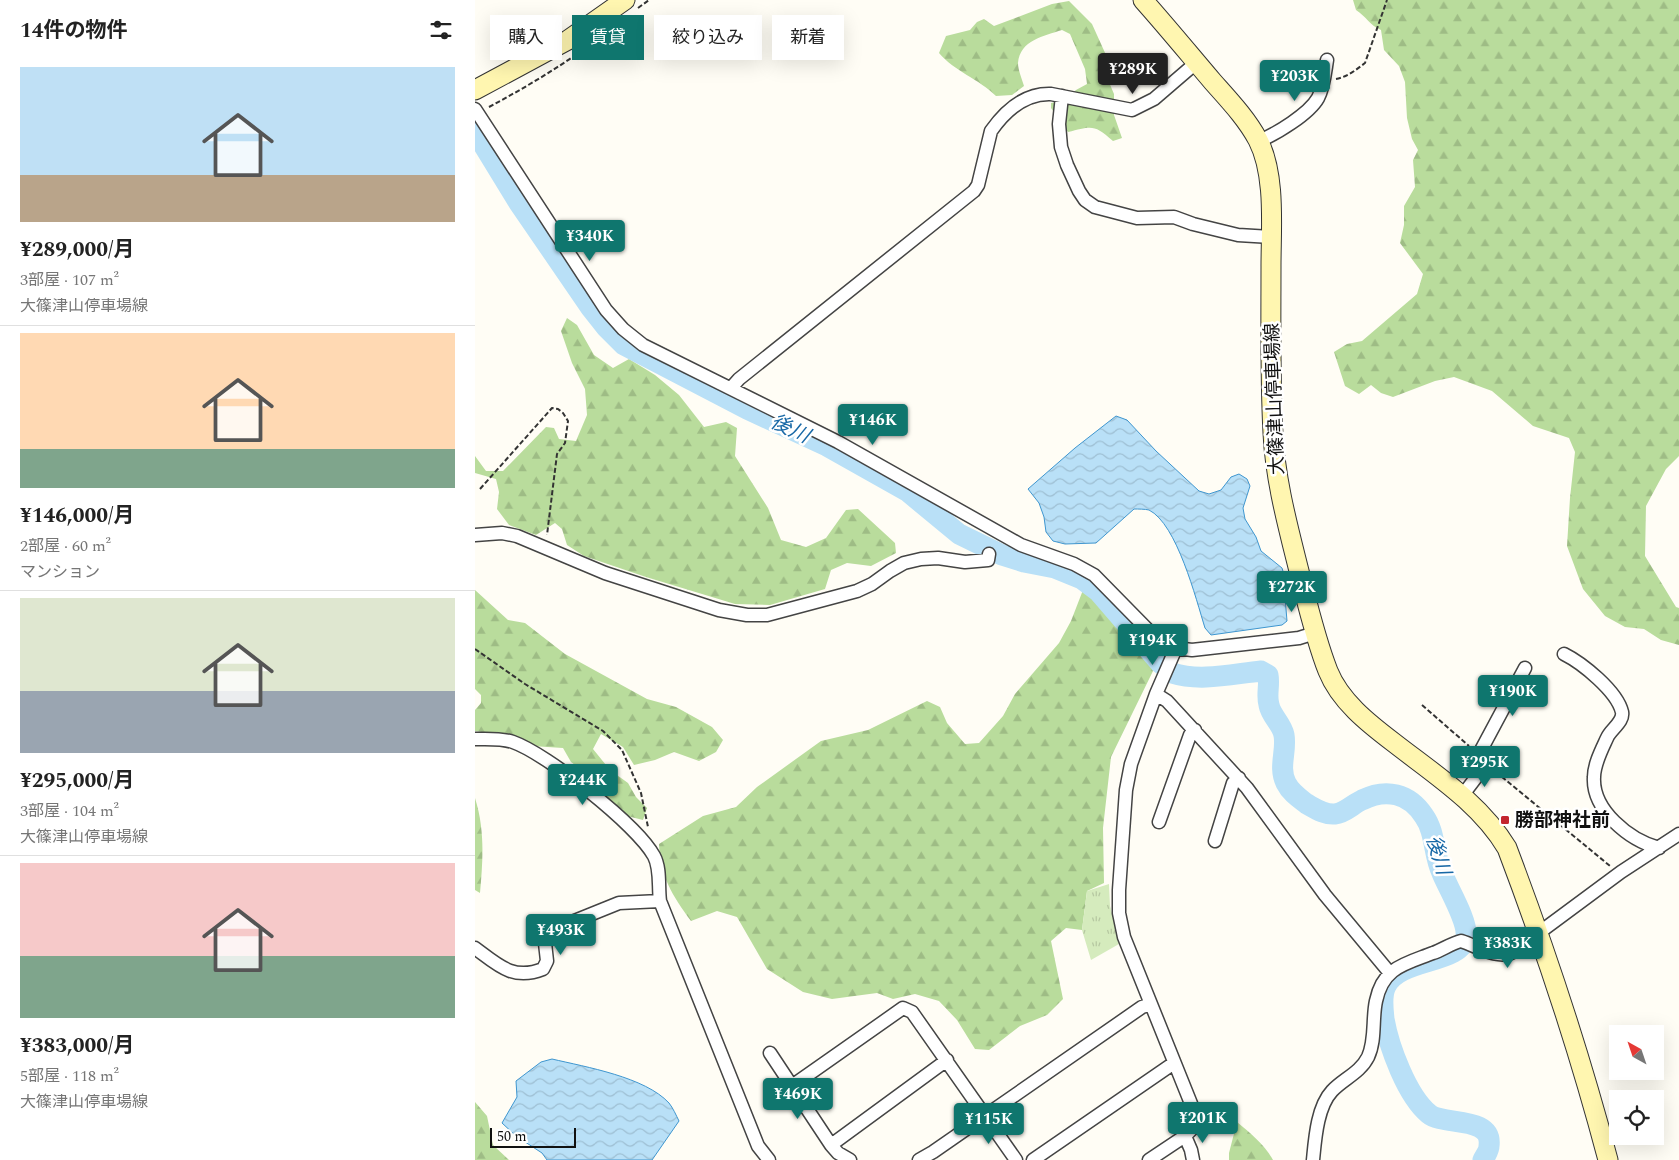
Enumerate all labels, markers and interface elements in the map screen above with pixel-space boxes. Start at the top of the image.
text: 14件の物件 [20,15,128,47]
chip: 購入 [490,15,562,60]
chip: 賃貸 [572,15,644,60]
chip: 絞り込み [654,15,762,60]
chip: 新着 [772,15,844,60]
icon: filters [427,16,455,44]
pin: ¥289K [1098,52,1168,95]
text: ¥289K [1109,57,1157,81]
pin: ¥203K [1260,59,1330,102]
text: ¥203K [1271,64,1319,88]
icon: home [193,100,283,190]
pin: ¥340K [555,220,625,262]
text: ¥340K [566,224,614,248]
text: ¥289,000/月 [20,234,134,266]
text: 3部屋 · 107 m² [20,268,119,292]
text: 大篠津山停車場線 [20,294,148,318]
street label: 大篠津山停車場線 [1258,323,1292,475]
icon: home [193,365,283,455]
pin: ¥146K [838,404,908,446]
water label: 後川 [766,407,816,452]
text: ¥146K [849,408,897,432]
text: ¥146,000/月 [20,500,134,532]
text: 2部屋 · 60 m² [20,534,111,558]
text: マンション [20,560,100,584]
pin: ¥272K [1257,570,1327,613]
text: ¥272K [1268,575,1316,599]
pin: ¥194K [1118,624,1188,666]
text: ¥194K [1129,628,1177,652]
icon: home [193,630,283,720]
pin: ¥190K [1478,674,1548,717]
text: ¥190K [1489,679,1537,703]
pin: ¥295K [1450,746,1520,788]
text: ¥295K [1461,750,1509,774]
pin: ¥244K [548,764,618,806]
text: ¥295,000/月 [20,765,134,797]
text: ¥244K [559,768,607,792]
text: 3部屋 · 104 m² [20,799,119,823]
place label: 勝部神社前 [1515,806,1610,835]
marker: 勝部神社前 [1499,814,1511,826]
text: 大篠津山停車場線 [20,825,148,849]
water label: 後川 [1418,831,1459,880]
icon: home [193,895,283,985]
pin: ¥493K [526,914,596,956]
text: ¥493K [537,918,585,942]
pin: ¥383K [1473,926,1543,969]
text: ¥383K [1484,931,1532,955]
north arrow [1609,1025,1664,1080]
map controls [1609,1025,1664,1145]
text: ¥383,000/月 [20,1030,134,1062]
text: 5部屋 · 118 m² [20,1064,119,1088]
pin: ¥469K [763,1078,833,1120]
text: ¥469K [774,1082,822,1106]
text: 大篠津山停車場線 [20,1090,148,1114]
button: locate [1609,1090,1664,1145]
pin: ¥115K [954,1102,1024,1145]
pin: ¥201K [1168,1102,1238,1144]
text: ¥201K [1179,1106,1227,1130]
text: ¥115K [965,1107,1013,1131]
scale bar [490,1125,576,1148]
text: 50 m [497,1126,527,1147]

